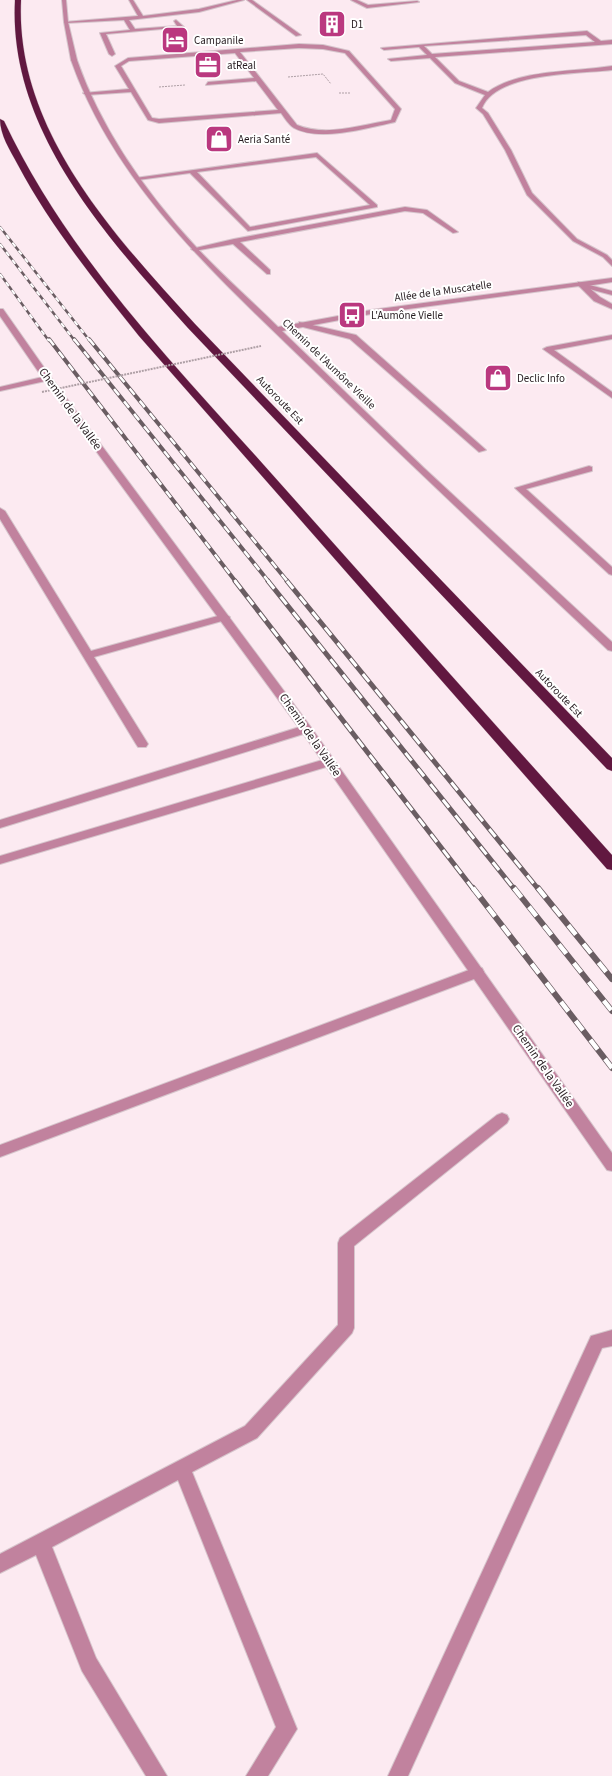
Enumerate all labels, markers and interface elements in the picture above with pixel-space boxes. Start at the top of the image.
building icon: D1 [317,9,347,39]
place label: D1 [351,17,363,32]
hotel icon: Campanile [160,25,190,55]
place label: Campanile [194,33,244,48]
office icon: atReal [193,50,223,80]
place label: atReal [227,58,256,73]
shop icon: Aeria Santé [204,124,234,154]
place label: Aeria Santé [238,132,291,147]
street label: Allée de la Muscatelle [393,277,493,305]
bus stop icon: L'Aumône Vielle [337,300,367,330]
place label: L'Aumône Vielle [371,308,444,323]
street label: Chemin de l'Aumône Vieille [279,315,379,413]
shop icon: Declic Info [483,363,513,393]
street label: Chemin de la Vallée [34,364,106,454]
place label: Declic Info [517,371,565,386]
street label: Autoroute Est [253,372,307,428]
street label: Autoroute Est [532,665,586,721]
street label: Chemin de la Vallée [275,690,345,780]
street label: Chemin de la Vallée [508,1021,578,1111]

